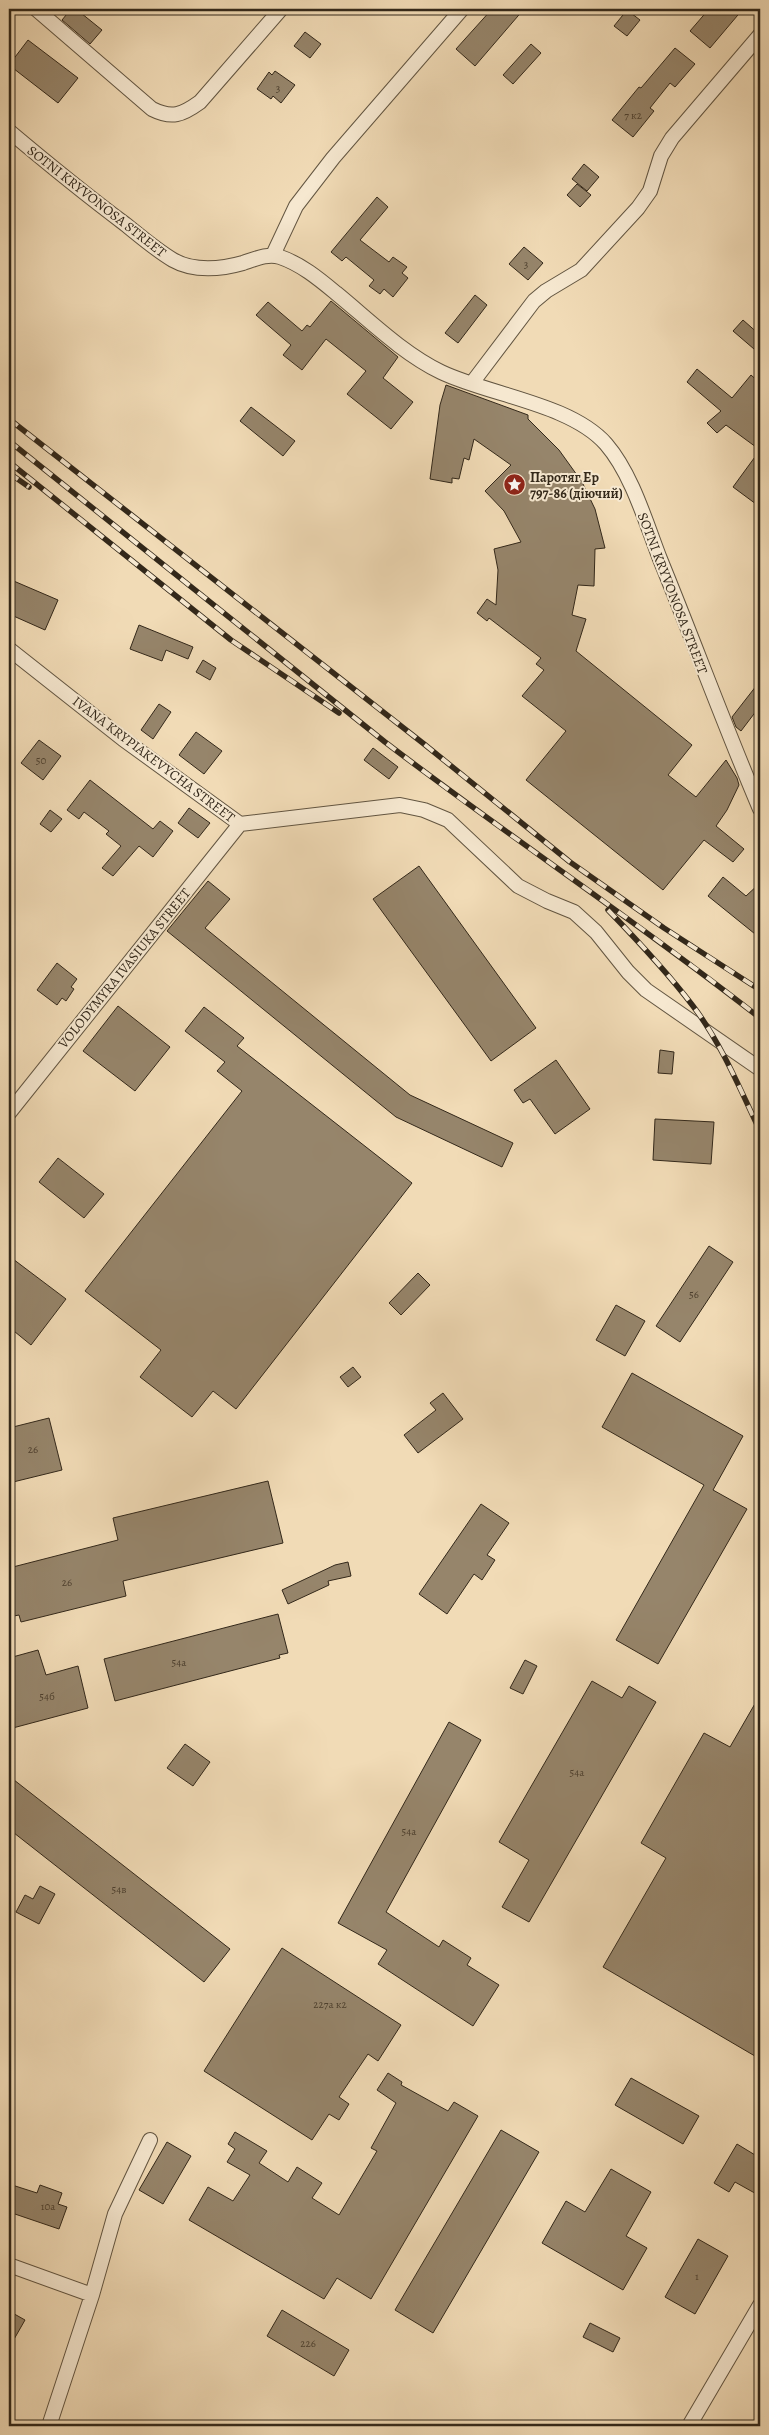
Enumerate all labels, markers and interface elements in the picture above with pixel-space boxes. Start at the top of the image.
house number: 3 [276,81,280,96]
house number: 7 к2 [624,108,642,123]
street label: SOTNI KRYVONOSA STREET [23,141,170,262]
house number: 3 [524,257,528,272]
place label: Паротяг Ер 797-86 (діючий) [530,468,623,503]
place icon: Паротяг Ер 797-86 (діючий) [502,473,526,497]
street label: SOTNI KRYVONOSA STREET [633,510,712,677]
street label: IVANA KRYPIAKEVYCHA STREET [69,692,239,827]
house number: 50 [36,753,46,768]
street label: VOLODYMYRA IVASIUKA STREET [53,884,195,1053]
house number: 56 [689,1287,699,1302]
house number: 26 [28,1442,38,1457]
house number: 26 [62,1575,72,1590]
house number: 54а [172,1655,187,1670]
house number: 54б [39,1689,55,1704]
house number: 54а [570,1765,585,1780]
house number: 54а [402,1824,417,1839]
house number: 54в [112,1882,126,1897]
house number: 227а к2 [313,1997,347,2012]
house number: 10а [41,2199,56,2214]
house number: 1 [695,2269,699,2284]
house number: 226 [300,2336,316,2351]

